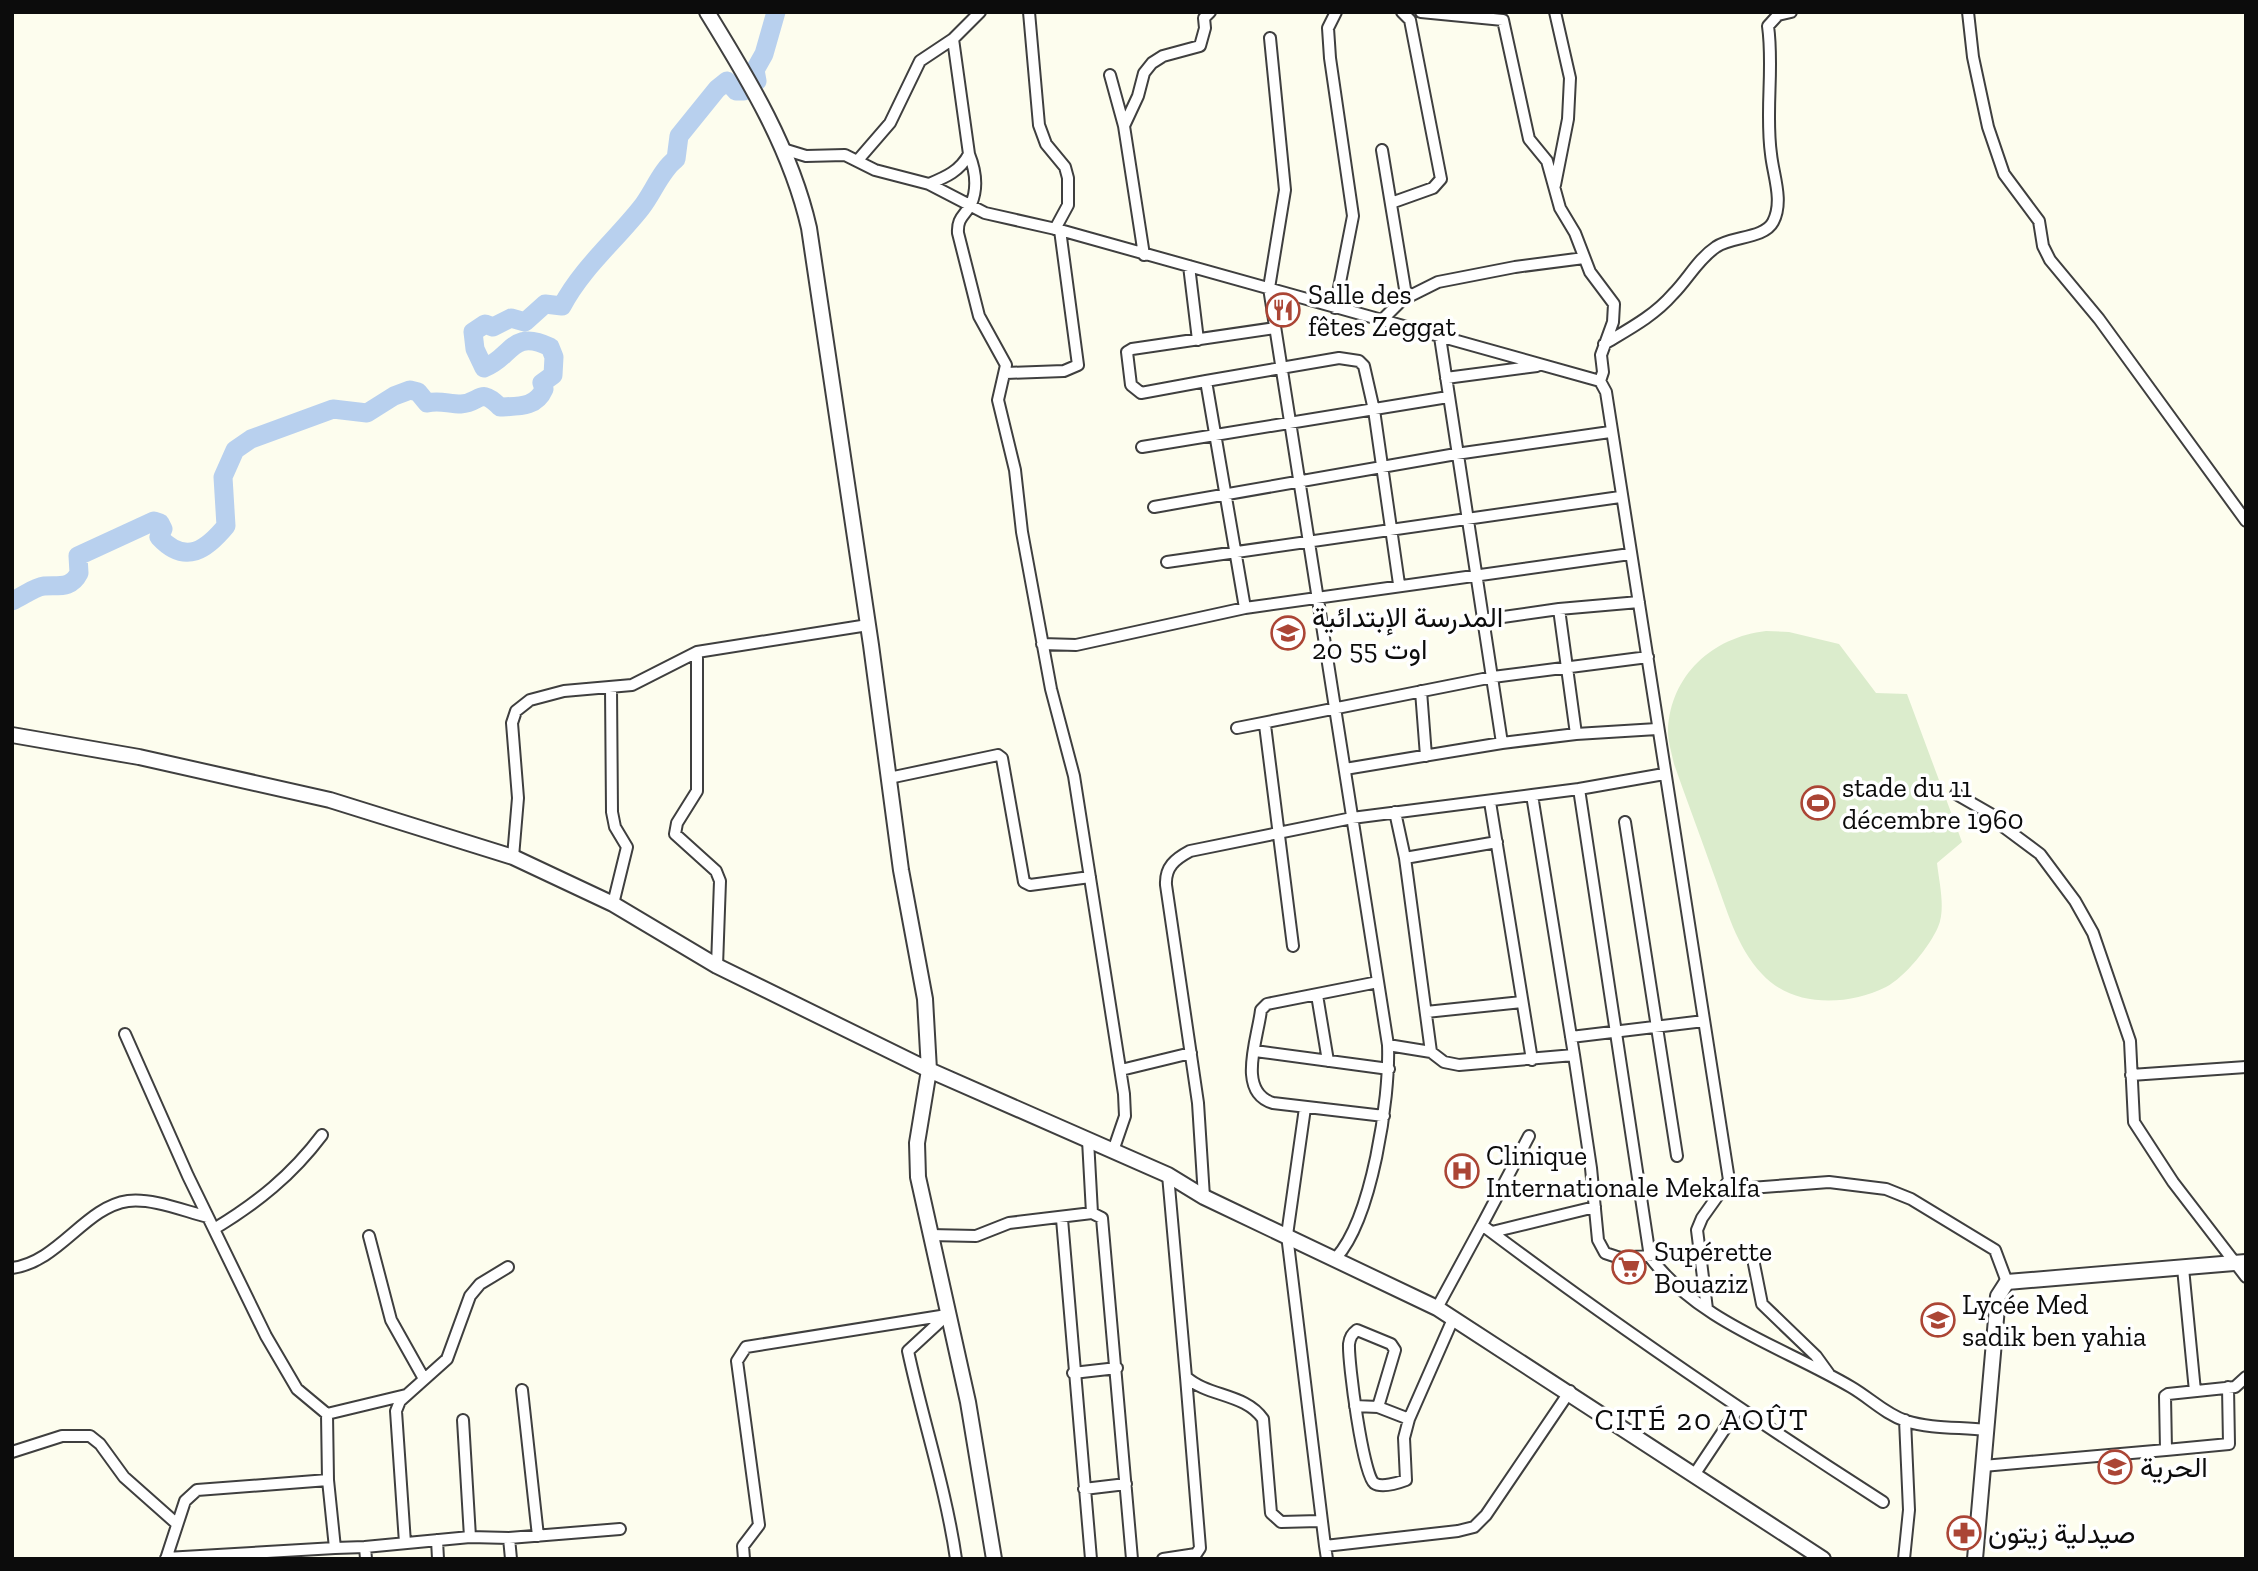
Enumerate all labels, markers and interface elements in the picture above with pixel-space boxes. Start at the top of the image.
place label: Salle des fêtes Zeggat [1308,278,1457,343]
restaurant icon: Salle des fêtes Zeggat [1264,291,1302,329]
place label: المدرسة الإبتدائية 20 اوت 55 [1312,601,1503,667]
school or university icon: المدرسة الإبتدائية 20 اوت 55 [1269,614,1307,652]
place label: stade du 11 décembre 1960 [1842,771,2024,836]
sports icon: stade du 11 décembre 1960 [1799,784,1837,822]
place label: Clinique Internationale Mekalfa [1486,1139,1761,1204]
hospital icon: Clinique Internationale Mekalfa [1443,1152,1481,1190]
place label: Supérette Bouaziz [1654,1235,1772,1300]
supermarket icon: Supérette Bouaziz [1610,1248,1648,1286]
place label: Lycée Med sadik ben yahia [1962,1288,2147,1353]
school or university icon: Lycée Med sadik ben yahia [1919,1301,1957,1339]
district label: CITÉ 20 AOÛT [1594,1402,1810,1438]
school or university icon: الحرية [2096,1448,2134,1486]
place label: الحرية [2140,1451,2208,1485]
pharmacy icon: صيدلية زيتون [1945,1514,1983,1552]
place label: صيدلية زيتون [1988,1517,2135,1551]

